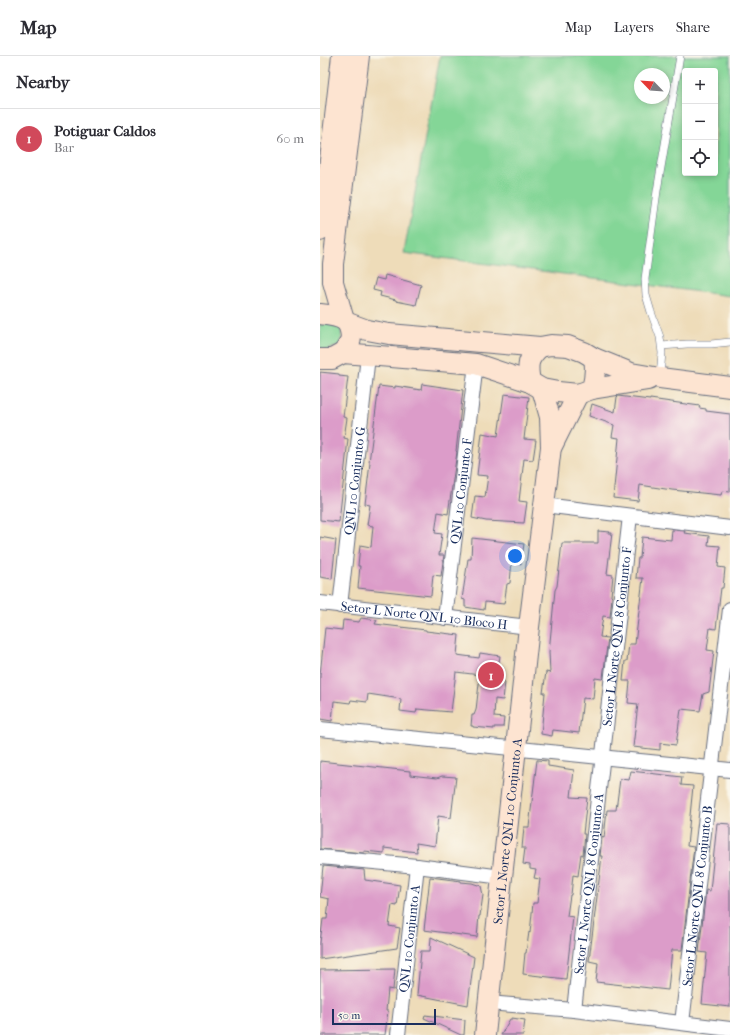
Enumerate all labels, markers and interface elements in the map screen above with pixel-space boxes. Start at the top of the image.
text: Map [20,17,56,39]
text: Map [565,19,592,36]
text: Layers [614,19,654,36]
text: Share [676,19,710,36]
north arrow [634,68,670,104]
map controls [682,68,718,176]
button: + [682,68,718,104]
text: Nearby [16,72,70,92]
button: − [682,104,718,140]
text: Potiguar Caldos [54,122,156,140]
text: 1 [27,131,31,146]
text: 60 m [276,131,304,146]
text: Bar [54,140,74,155]
button: locate [682,140,718,176]
street label: QNL 10 Conjunto G [340,426,368,536]
street label: QNL 10 Conjunto F [447,437,474,545]
your location [505,546,525,566]
street label: Setor L Norte QNL 8 Conjunto F [599,546,634,727]
street label: Setor L Norte QNL 10 Bloco H [340,598,509,632]
pin: 1 [478,660,504,690]
street label: Setor L Norte QNL 10 Conjunto A [489,737,525,925]
street label: Setor L Norte QNL 8 Conjunto A [571,792,606,975]
street label: Setor L Norte QNL 8 Conjunto B [679,805,715,987]
street label: QNL 10 Conjunto A [395,883,422,993]
scale bar [332,1007,436,1026]
text: 50 m [338,1009,360,1022]

